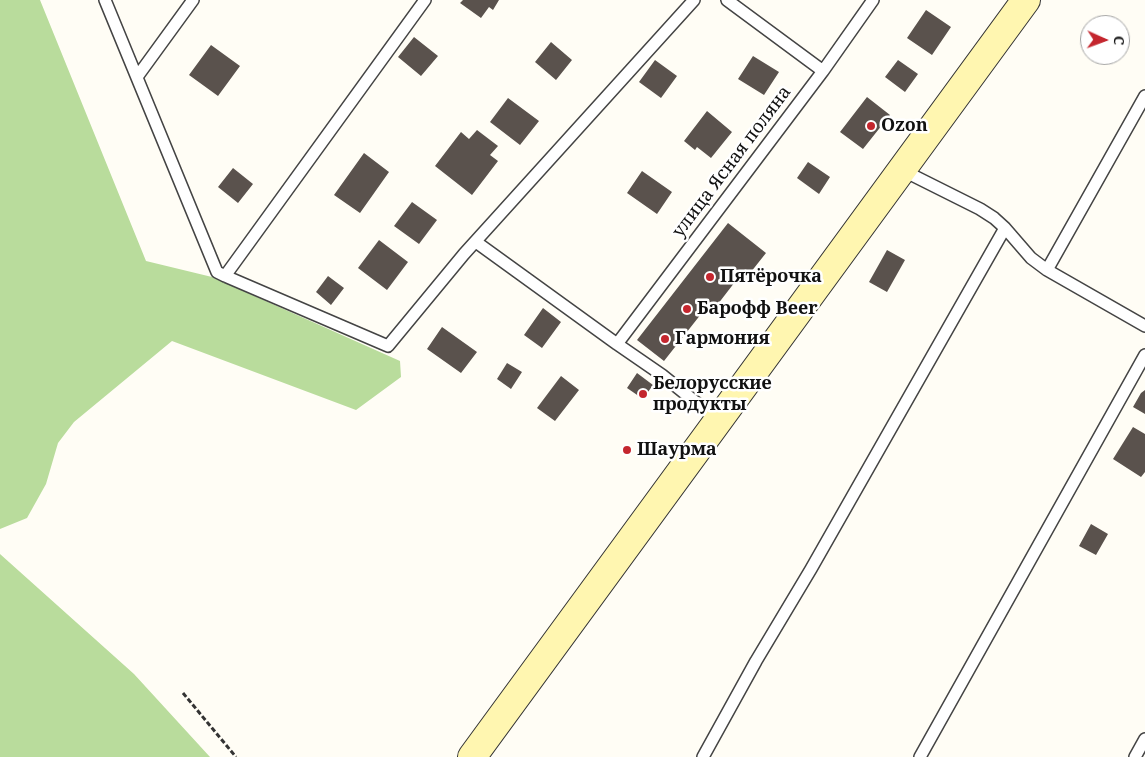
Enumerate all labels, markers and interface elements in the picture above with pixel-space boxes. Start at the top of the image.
north arrow [1080,15,1130,65]
text: С [1110,36,1129,45]
street label: улица Ясная поляна [668,82,796,242]
place label: Ozon [881,115,928,137]
marker: Ozon [865,120,877,132]
place label: Пятёрочка [720,266,822,288]
marker: Пятёрочка [704,271,716,283]
place label: Барофф Beer [697,298,818,320]
marker: Барофф Beer [681,303,693,315]
place label: Гармония [675,328,770,350]
marker: Гармония [659,333,671,345]
place label: Белорусские продукты [653,373,772,416]
marker: Белорусские продукты [637,388,649,400]
place label: Шаурма [637,439,717,461]
marker: Шаурма [621,444,633,456]

